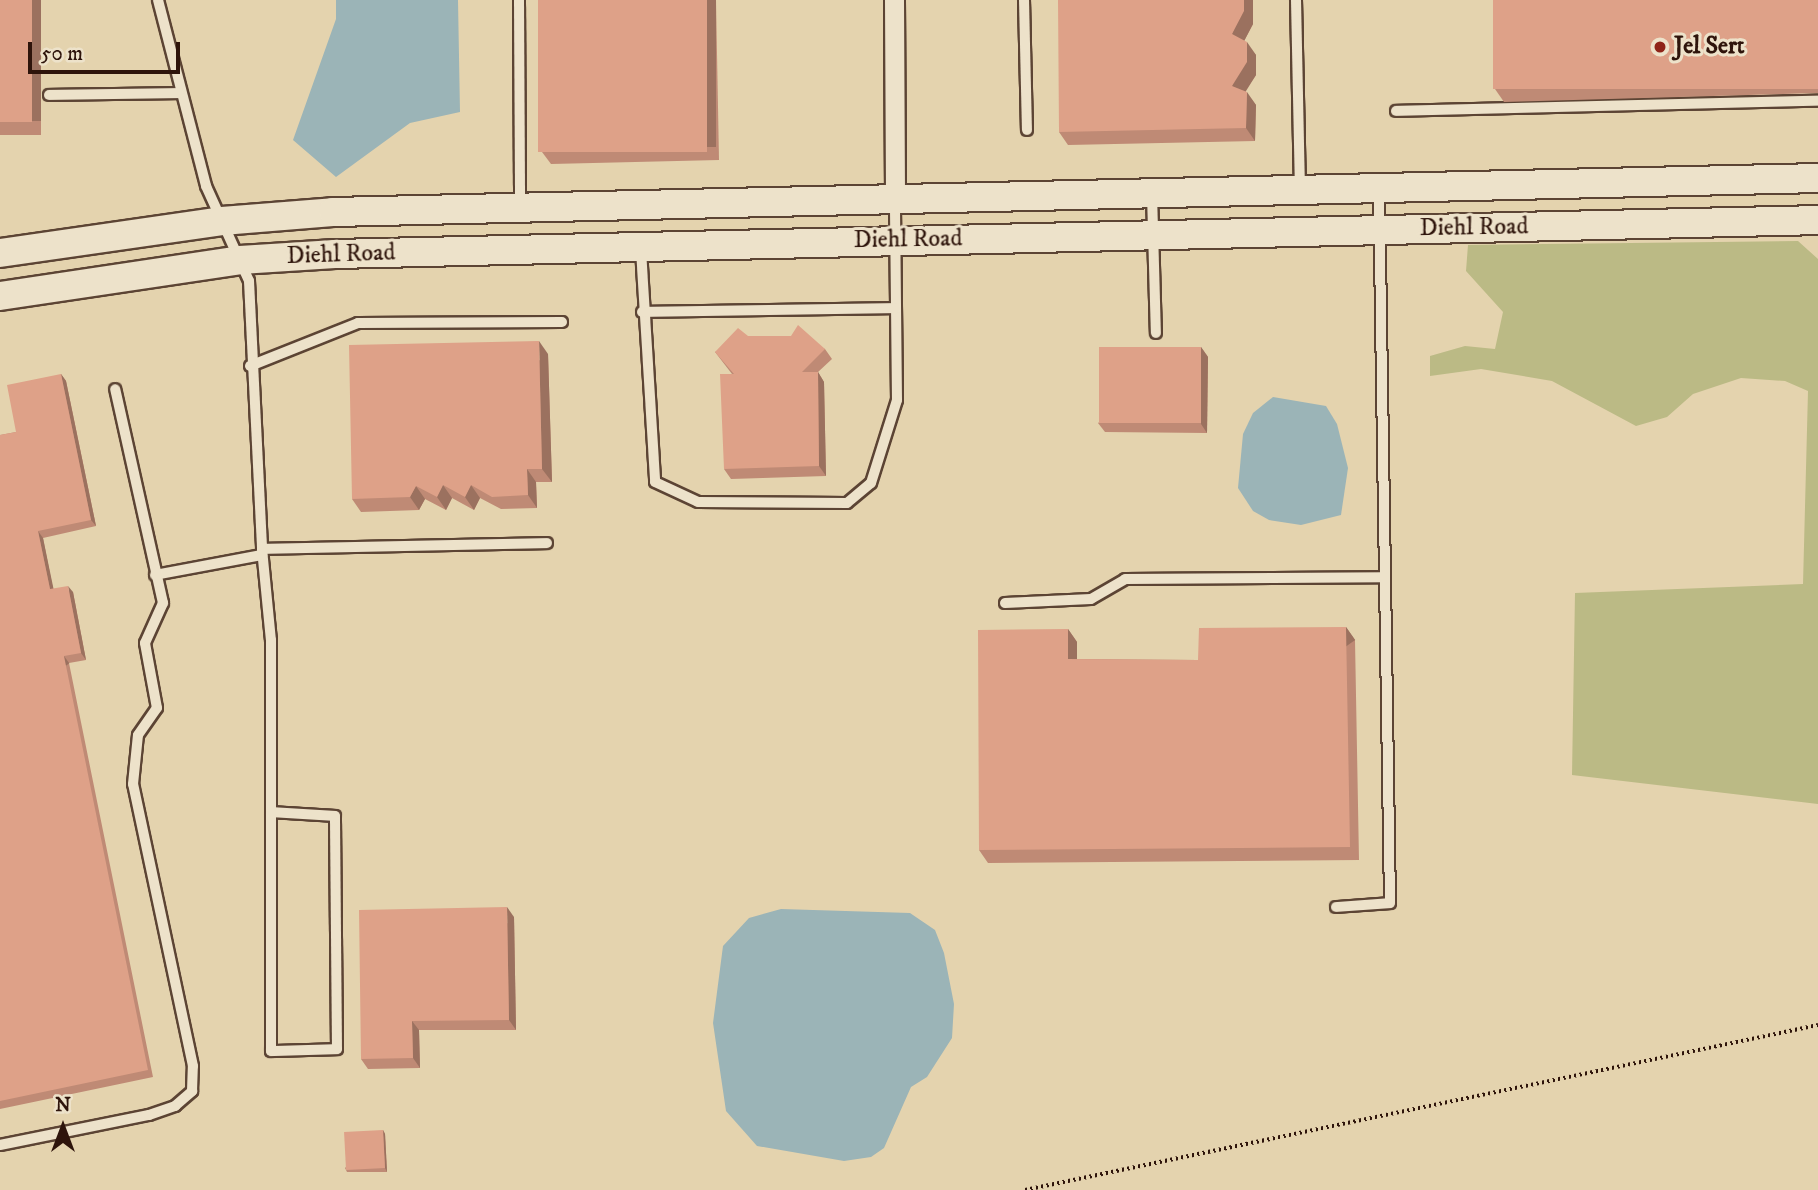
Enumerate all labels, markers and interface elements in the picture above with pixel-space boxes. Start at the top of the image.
scale bar [32,28,184,72]
place label: Jel Sert [1674,33,1745,61]
marker: Jel Sert [1652,39,1668,55]
text: 50 m [41,41,83,67]
street label: Diehl Road [1419,213,1529,243]
street label: Diehl Road [853,225,963,255]
street label: Diehl Road [286,239,396,271]
north arrow [28,1092,98,1162]
text: N [55,1094,71,1117]

